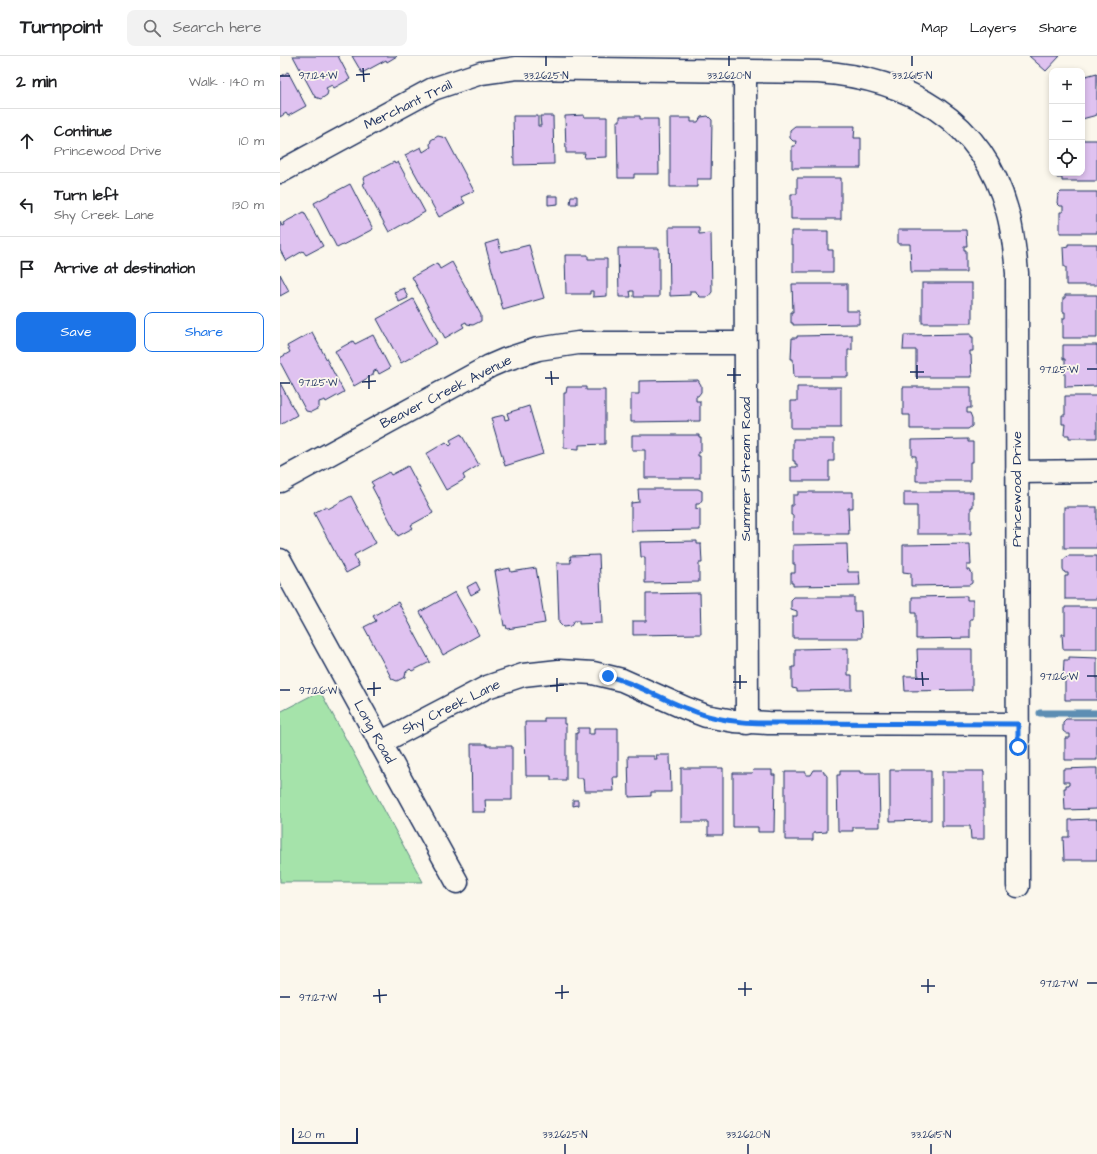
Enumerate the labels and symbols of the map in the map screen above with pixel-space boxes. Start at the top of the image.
text: 97.124°W [299,69,338,83]
text: 33.2625°N [524,69,568,83]
text: 33.2620°N [707,69,751,83]
text: 33.2615°N [892,69,932,83]
street label: Merchant Trail [360,75,456,135]
street label: Beaver Creek Avenue [377,350,516,434]
text: 97.125°W [1040,363,1079,377]
text: 97.125°W [299,376,338,390]
street label: Summer Stream Road [736,397,756,541]
street label: Princewood Drive [1007,431,1027,547]
route end [599,667,617,685]
text: 97.126°W [1040,670,1079,684]
street label: Shy Creek Lane [398,674,504,740]
text: 97.126°W [299,684,338,698]
street label: Long Road [348,697,400,767]
route start [1009,738,1027,756]
text: 97.127°W [1040,977,1079,991]
text: 97.127°W [299,991,338,1005]
scale bar [292,1126,358,1145]
text: 33.2625°N [543,1128,587,1142]
text: 33.2620°N [726,1128,770,1142]
text: 33.2615°N [911,1128,951,1142]

